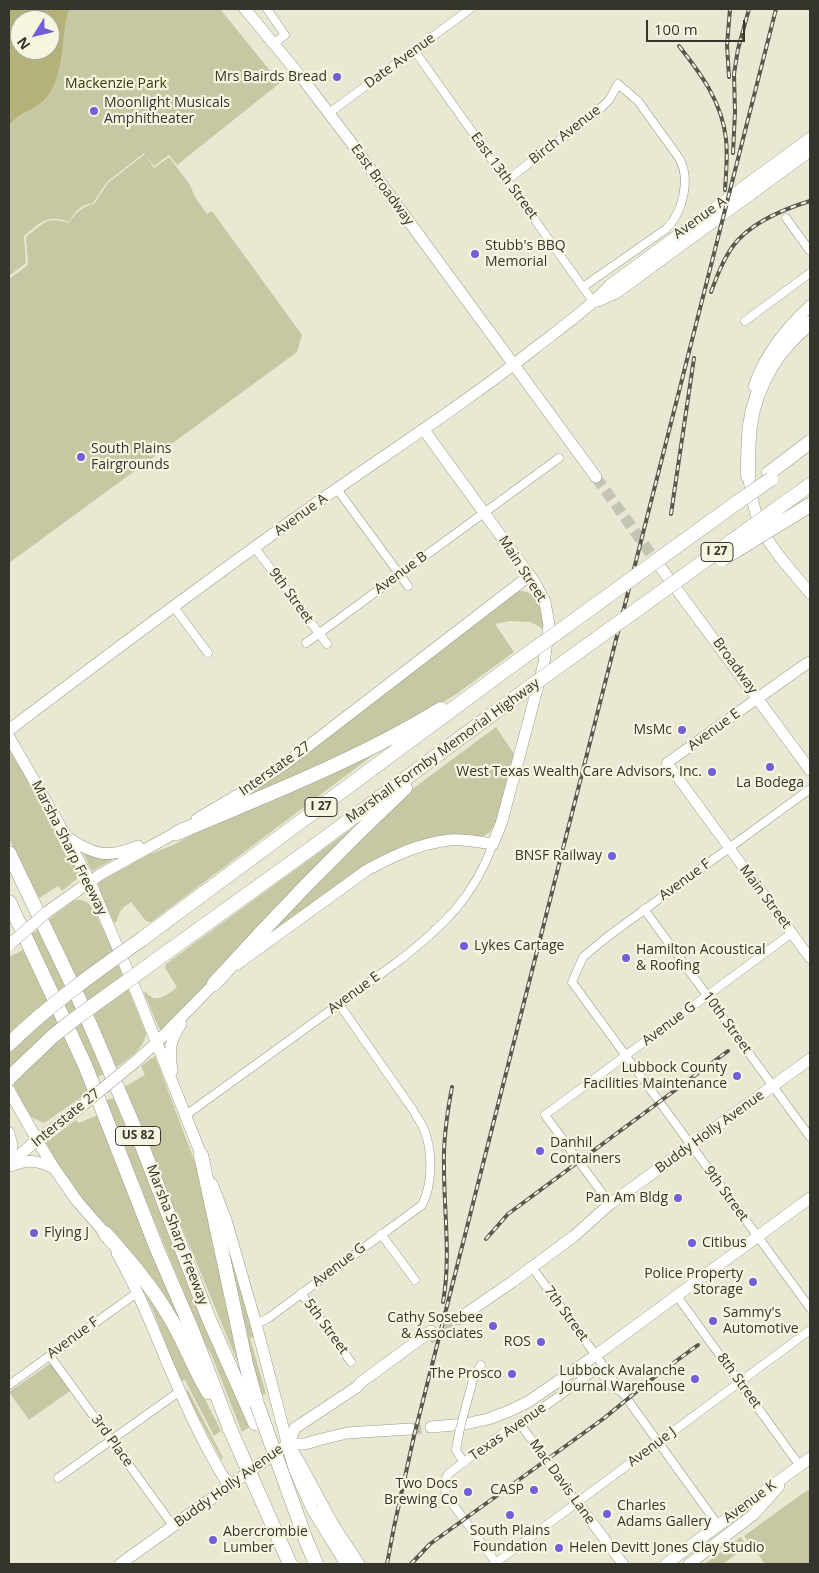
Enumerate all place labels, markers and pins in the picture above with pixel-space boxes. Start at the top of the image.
place label: Mrs Bairds Bread [214,69,327,85]
marker: Mrs Bairds Bread [331,71,343,83]
place label: Moonlight Musicals Amphitheater [104,95,230,128]
marker: Moonlight Musicals Amphitheater [88,105,100,117]
place label: Stubb's BBQ Memorial [485,238,566,270]
marker: Stubb's BBQ Memorial [469,248,481,260]
place label: South Plains Fairgrounds [91,441,171,474]
marker: South Plains Fairgrounds [75,451,87,463]
place label: MsMc [633,722,672,738]
marker: MsMc [676,724,688,736]
marker: La Bodega [764,761,776,773]
place label: West Texas Wealth Care Advisors, Inc. [456,764,702,780]
marker: West Texas Wealth Care Advisors, Inc. [706,766,718,778]
place label: La Bodega [736,775,804,791]
place label: BNSF Railway [515,848,602,864]
marker: BNSF Railway [606,850,618,862]
place label: Lykes Cartage [474,938,564,954]
marker: Lykes Cartage [458,940,470,952]
place label: Hamilton Acoustical & Roofing [636,942,766,974]
marker: Hamilton Acoustical & Roofing [620,952,632,964]
place label: Lubbock County Facilities Maintenance [583,1060,727,1092]
marker: Lubbock County Facilities Maintenance [731,1070,743,1082]
place label: Danhil Containers [550,1135,621,1168]
marker: Danhil Containers [534,1145,546,1157]
place label: Pan Am Bldg [585,1190,668,1206]
marker: Pan Am Bldg [672,1192,684,1204]
place label: Flying J [44,1225,89,1241]
marker: Flying J [28,1227,40,1239]
place label: Citibus [702,1235,747,1251]
marker: Citibus [686,1237,698,1249]
place label: Police Property Storage [644,1266,743,1298]
marker: Police Property Storage [747,1276,759,1288]
place label: Sammy's Automotive [723,1305,799,1338]
place label: Cathy Sosebee & Associates [387,1310,483,1342]
marker: Sammy's Automotive [707,1315,719,1327]
marker: Cathy Sosebee & Associates [487,1320,499,1332]
place label: ROS [504,1334,531,1350]
marker: ROS [535,1336,547,1348]
place label: Lubbock Avalanche Journal Warehouse [559,1363,685,1395]
place label: The Prosco [430,1366,502,1382]
marker: The Prosco [506,1368,518,1380]
marker: Lubbock Avalanche Journal Warehouse [689,1373,701,1385]
place label: Two Docs Brewing Co [384,1476,458,1508]
place label: CASP [490,1482,524,1498]
marker: CASP [528,1484,540,1496]
marker: Two Docs Brewing Co [462,1486,474,1498]
place label: Charles Adams Gallery [617,1498,711,1530]
marker: Charles Adams Gallery [601,1508,613,1520]
marker: South Plains Foundation [504,1509,516,1521]
place label: South Plains Foundation [470,1523,550,1555]
place label: Abercrombie Lumber [223,1524,308,1556]
marker: Abercrombie Lumber [207,1534,219,1546]
place label: Helen Devitt Jones Clay Studio [569,1540,764,1556]
marker: Helen Devitt Jones Clay Studio [553,1542,565,1554]

